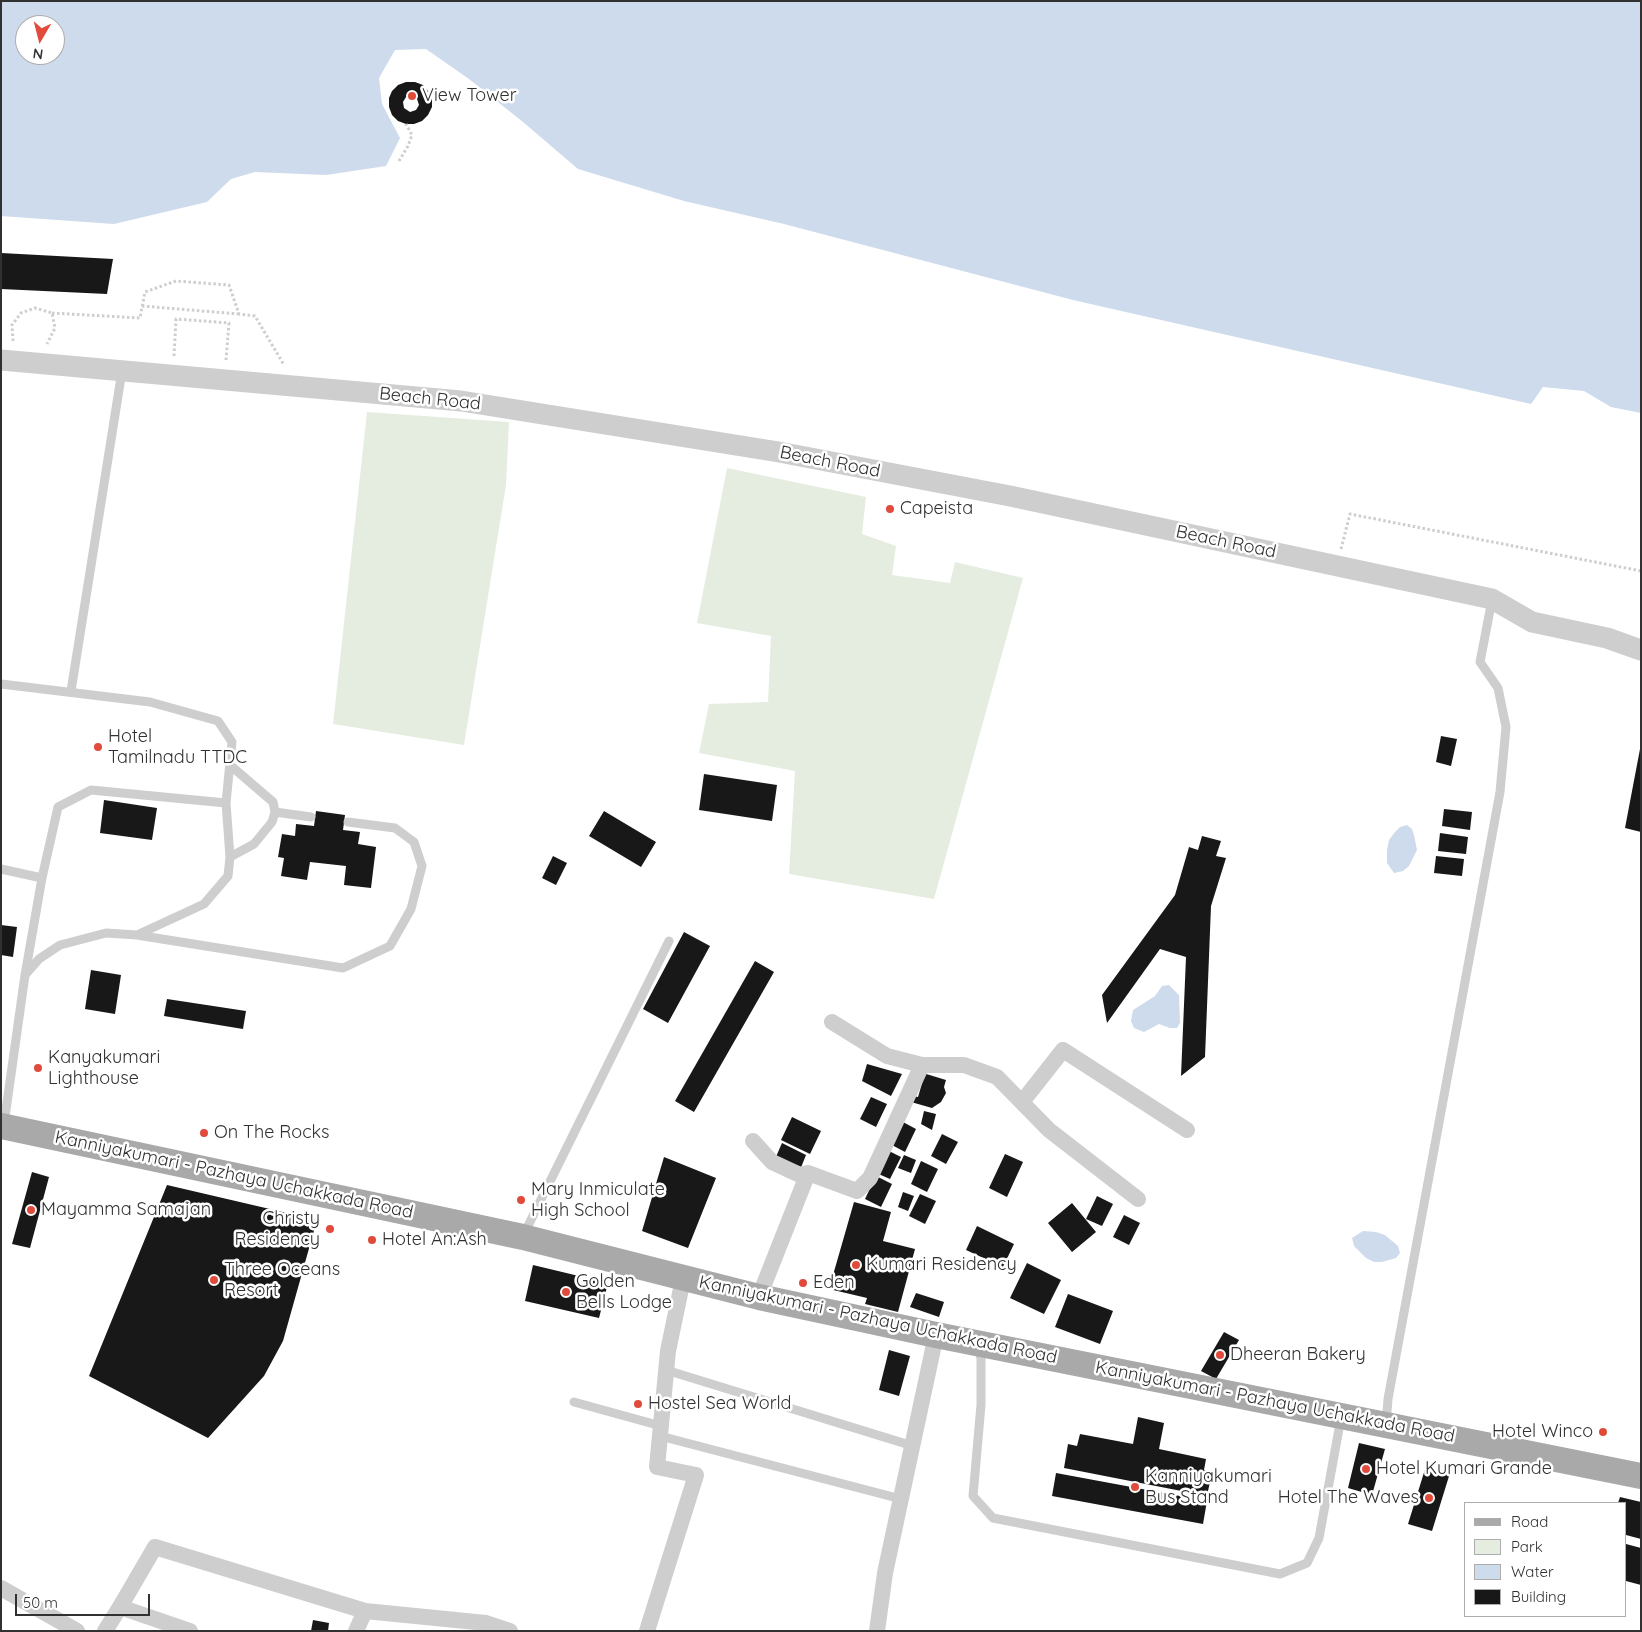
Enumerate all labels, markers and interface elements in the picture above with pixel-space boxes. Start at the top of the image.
north arrow [15,15,65,65]
text: N [32,44,44,63]
place label: View Tower [422,85,517,107]
marker: View Tower [406,90,418,102]
street label: Beach Road [378,383,482,415]
street label: Beach Road [778,442,882,482]
place label: Capeista [900,498,973,520]
marker: Capeista [884,503,896,515]
street label: Beach Road [1174,521,1278,563]
place label: Hotel Tamilnadu TTDC [108,726,247,769]
marker: Hotel Tamilnadu TTDC [92,741,104,753]
place label: Kanyakumari Lighthouse [48,1047,160,1090]
marker: Kanyakumari Lighthouse [32,1062,44,1074]
place label: On The Rocks [214,1122,329,1144]
street label: Kanniyakumari - Pazhaya Uchakkada Road [53,1126,415,1224]
marker: On The Rocks [198,1127,210,1139]
place label: Mary Inmiculate High School [531,1179,665,1222]
marker: Mary Inmiculate High School [515,1194,527,1206]
place label: Mayamma Samajan [41,1199,211,1221]
marker: Mayamma Samajan [25,1204,37,1216]
place label: Christy Residency [235,1208,320,1250]
marker: Christy Residency [324,1223,336,1235]
place label: Hotel An:Ash [382,1229,487,1251]
marker: Hotel An:Ash [366,1234,378,1246]
place label: Kumari Residency [866,1254,1017,1276]
place label: Three Oceans Resort [224,1259,340,1302]
marker: Kumari Residency [850,1259,862,1271]
place label: Golden Bells Lodge [576,1271,672,1314]
street label: Kanniyakumari - Pazhaya Uchakkada Road [697,1271,1059,1369]
place label: Eden [813,1272,855,1294]
marker: Three Oceans Resort [208,1274,220,1286]
marker: Eden [797,1277,809,1289]
marker: Golden Bells Lodge [560,1286,572,1298]
place label: Dheeran Bakery [1230,1344,1366,1366]
marker: Dheeran Bakery [1214,1349,1226,1361]
street label: Kanniyakumari - Pazhaya Uchakkada Road [1093,1357,1457,1447]
place label: Hostel Sea World [648,1393,791,1415]
marker: Hostel Sea World [632,1398,644,1410]
place label: Hotel Winco [1492,1421,1593,1443]
marker: Hotel Winco [1597,1426,1609,1438]
place label: Hotel Kumari Grande [1376,1458,1552,1480]
marker: Hotel Kumari Grande [1360,1463,1372,1475]
place label: Kanniyakumari Bus Stand [1145,1466,1272,1508]
marker: Kanniyakumari Bus Stand [1129,1481,1141,1493]
place label: Hotel The Waves [1278,1487,1419,1509]
marker: Hotel The Waves [1423,1492,1435,1504]
legend [1464,1502,1627,1617]
text: Road [1511,1512,1548,1531]
text: Park [1511,1537,1543,1556]
text: Water [1511,1562,1554,1581]
scale bar [18,1584,152,1616]
text: Building [1511,1587,1566,1606]
text: 50 m [23,1593,58,1612]

